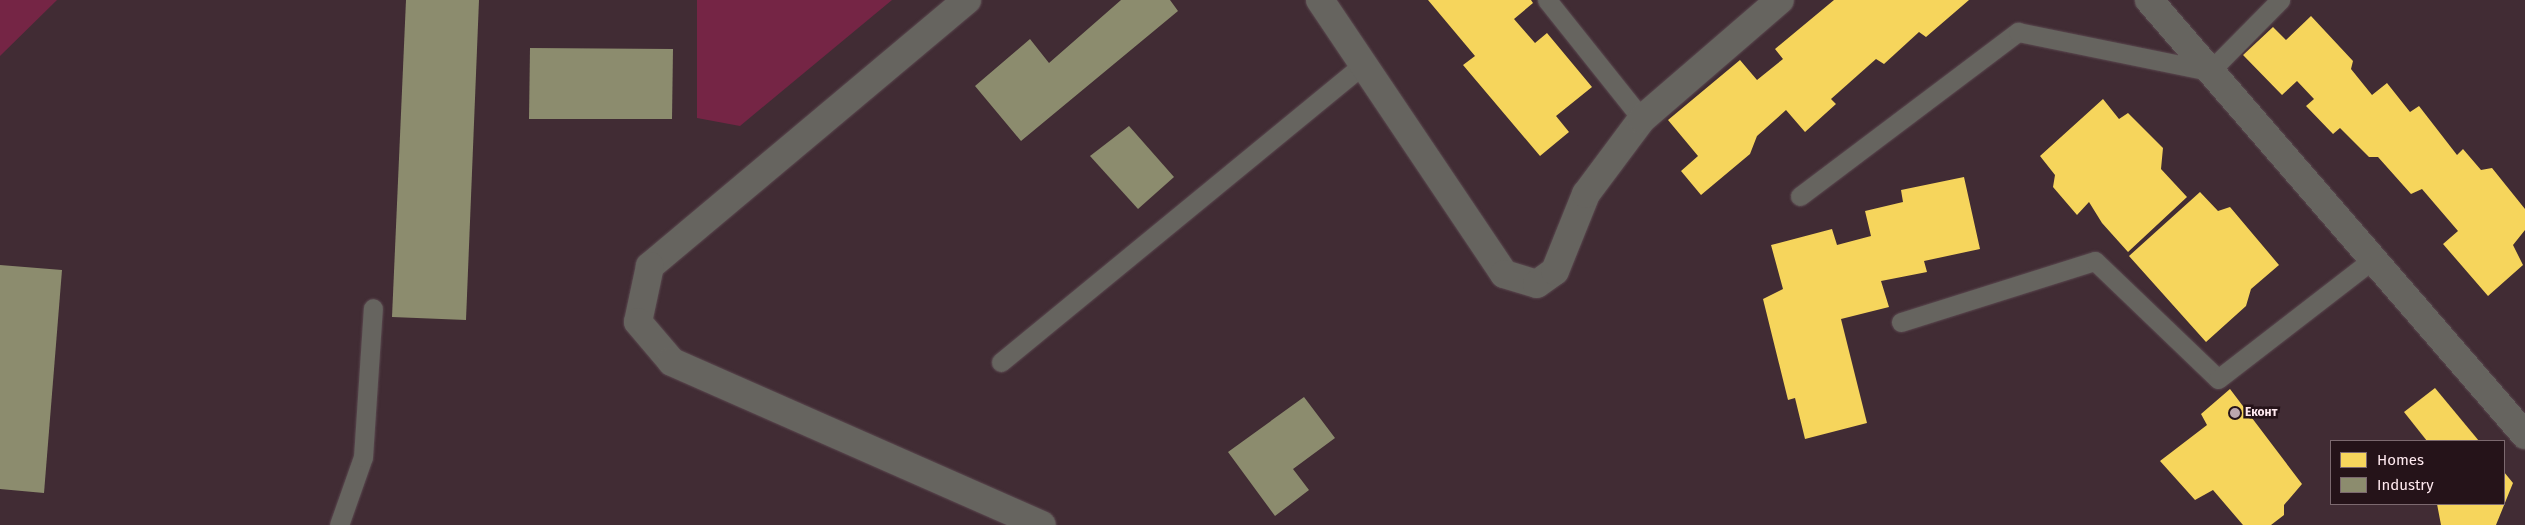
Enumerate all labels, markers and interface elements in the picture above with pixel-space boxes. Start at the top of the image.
place label: Еконт [2245,406,2277,420]
marker: Еконт [2229,407,2241,419]
legend [2330,440,2505,505]
text: Homes [2377,451,2424,469]
text: Industry [2377,476,2434,494]

